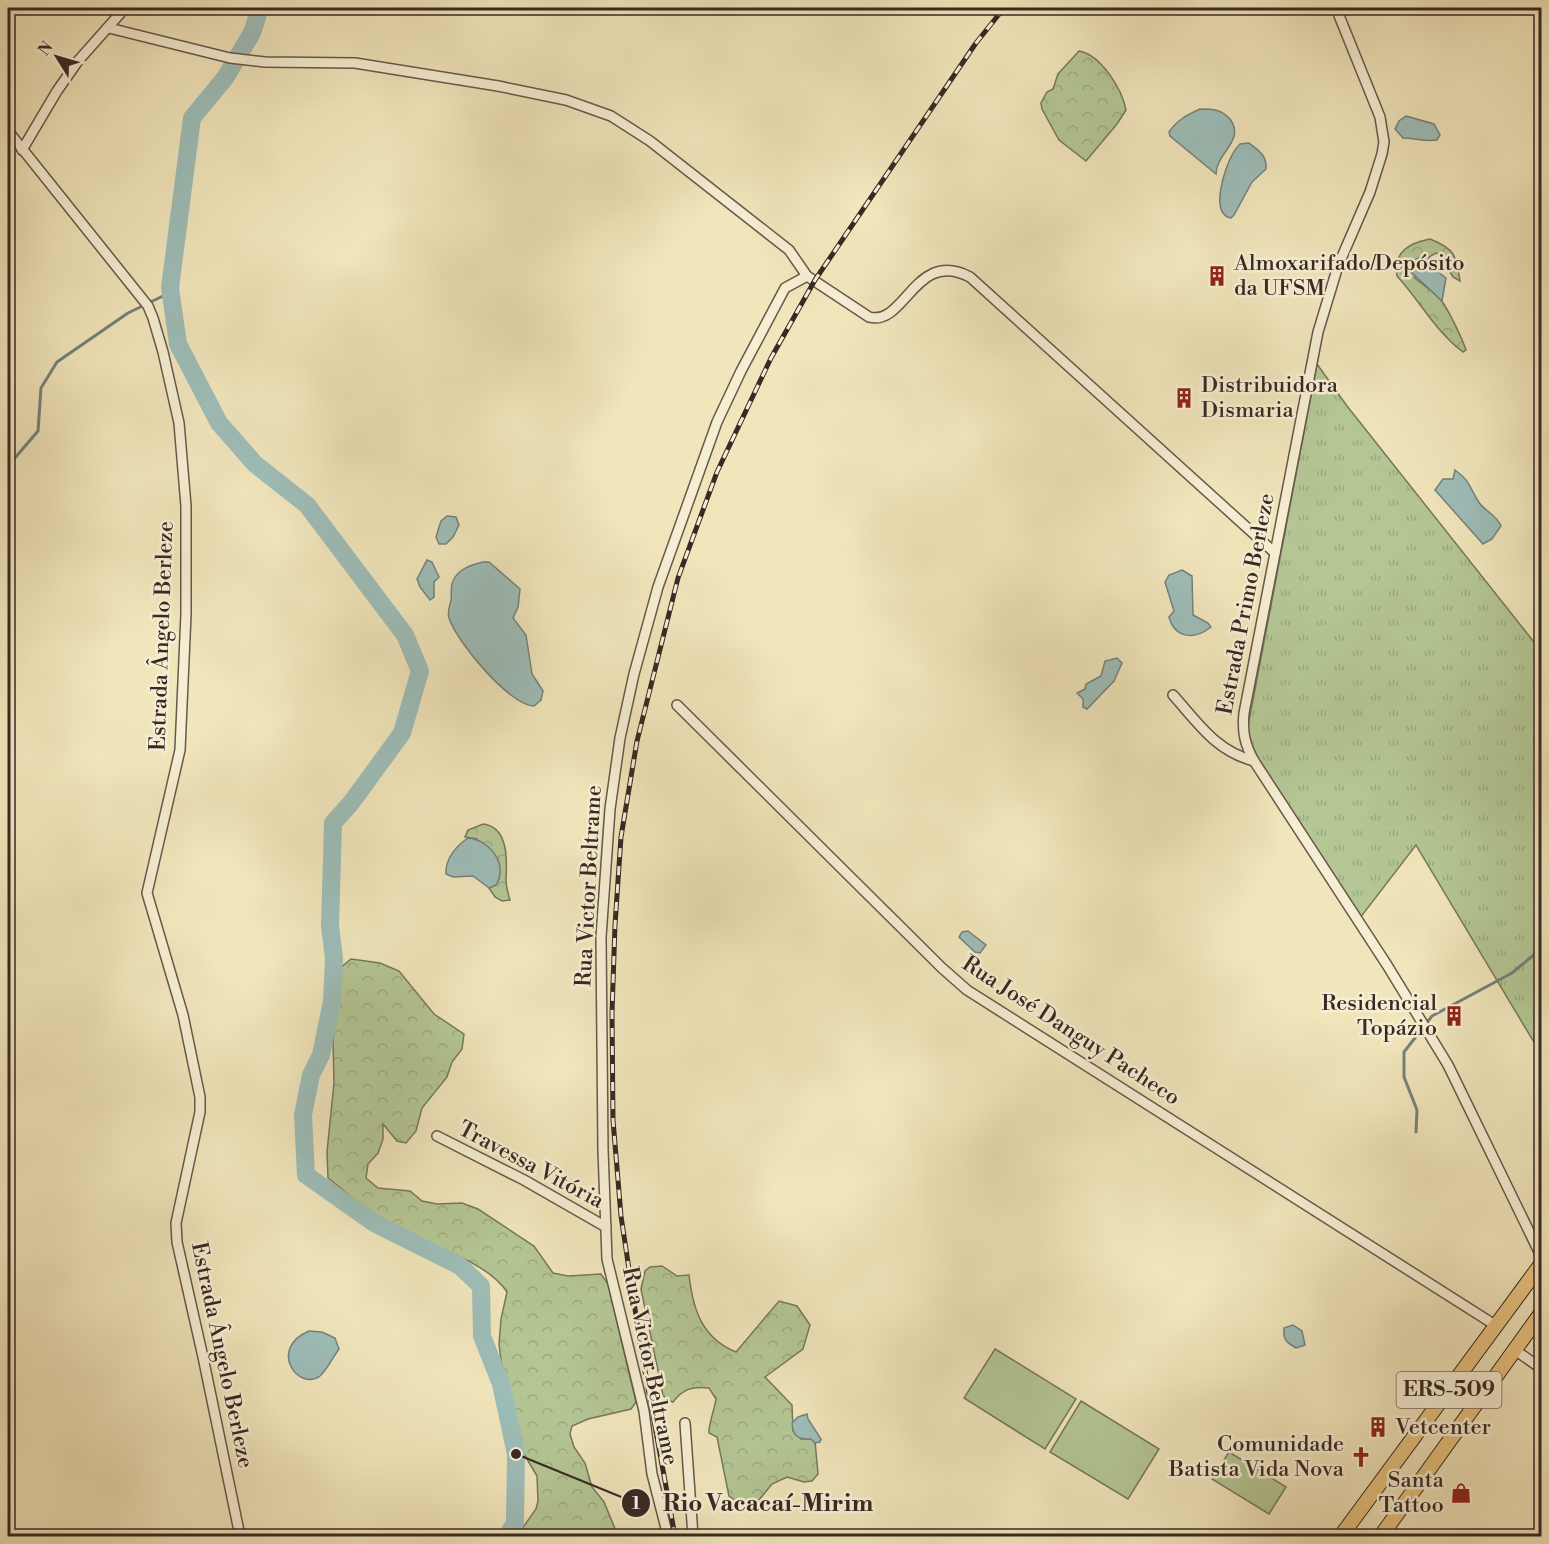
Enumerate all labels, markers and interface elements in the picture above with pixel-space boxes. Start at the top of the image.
north arrow [27,27,87,87]
text: N [34,37,58,60]
place label: Almoxarifado/Depósito da UFSM [1233,250,1465,302]
building icon: Almoxarifado/Depósito da UFSM [1205,264,1229,288]
place label: Distribuidora Dismaria [1201,372,1339,424]
building icon: Distribuidora Dismaria [1172,386,1196,410]
street label: Estrada Primo Berleze [1211,491,1281,717]
street label: Estrada Ângelo Berleze [143,520,180,752]
street label: Rua Victor Beltrame [570,784,608,988]
street label: Rua José Danguy Pacheco [957,950,1185,1112]
place label: Residencial Topázio [1321,990,1437,1042]
building icon: Residencial Topázio [1442,1004,1466,1028]
street label: Travessa Vitória [453,1115,609,1215]
street label: Estrada Ângelo Berleze [185,1239,260,1470]
street label: Rua Victor Beltrame [616,1264,684,1468]
road number: ERS-509 [1396,1372,1502,1408]
place label: Vetcenter [1394,1414,1491,1441]
building icon: Vetcenter [1366,1415,1390,1439]
place label: Comunidade Batista Vida Nova [1168,1431,1345,1483]
church icon: Comunidade Batista Vida Nova [1349,1445,1373,1469]
place label: Santa Tattoo [1379,1467,1445,1519]
shop icon: Santa Tattoo [1449,1481,1473,1505]
callout: Rio Vacacaí-Mirim [621,1482,886,1524]
text: Rio Vacacaí-Mirim [663,1489,873,1519]
text: 1 [632,1492,641,1515]

